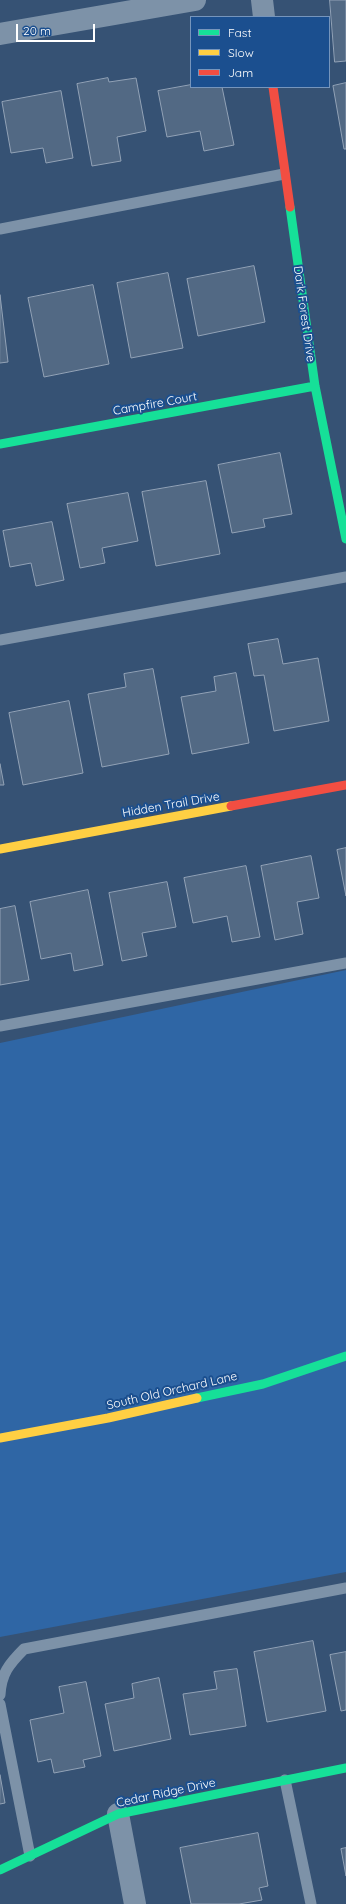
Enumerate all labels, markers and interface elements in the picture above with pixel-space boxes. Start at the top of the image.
scale bar [18,16,97,42]
legend [190,16,330,88]
text: 20 m [23,23,51,38]
text: Fast [228,25,252,40]
text: Slow [228,45,254,60]
text: Jam [228,65,253,80]
street label: Dark Forest Drive [290,265,318,363]
street label: Campfire Court [112,390,198,418]
street label: Hidden Trail Drive [121,789,221,821]
street label: South Old Orchard Lane [105,1369,239,1413]
street label: Cedar Ridge Drive [115,1775,217,1811]

